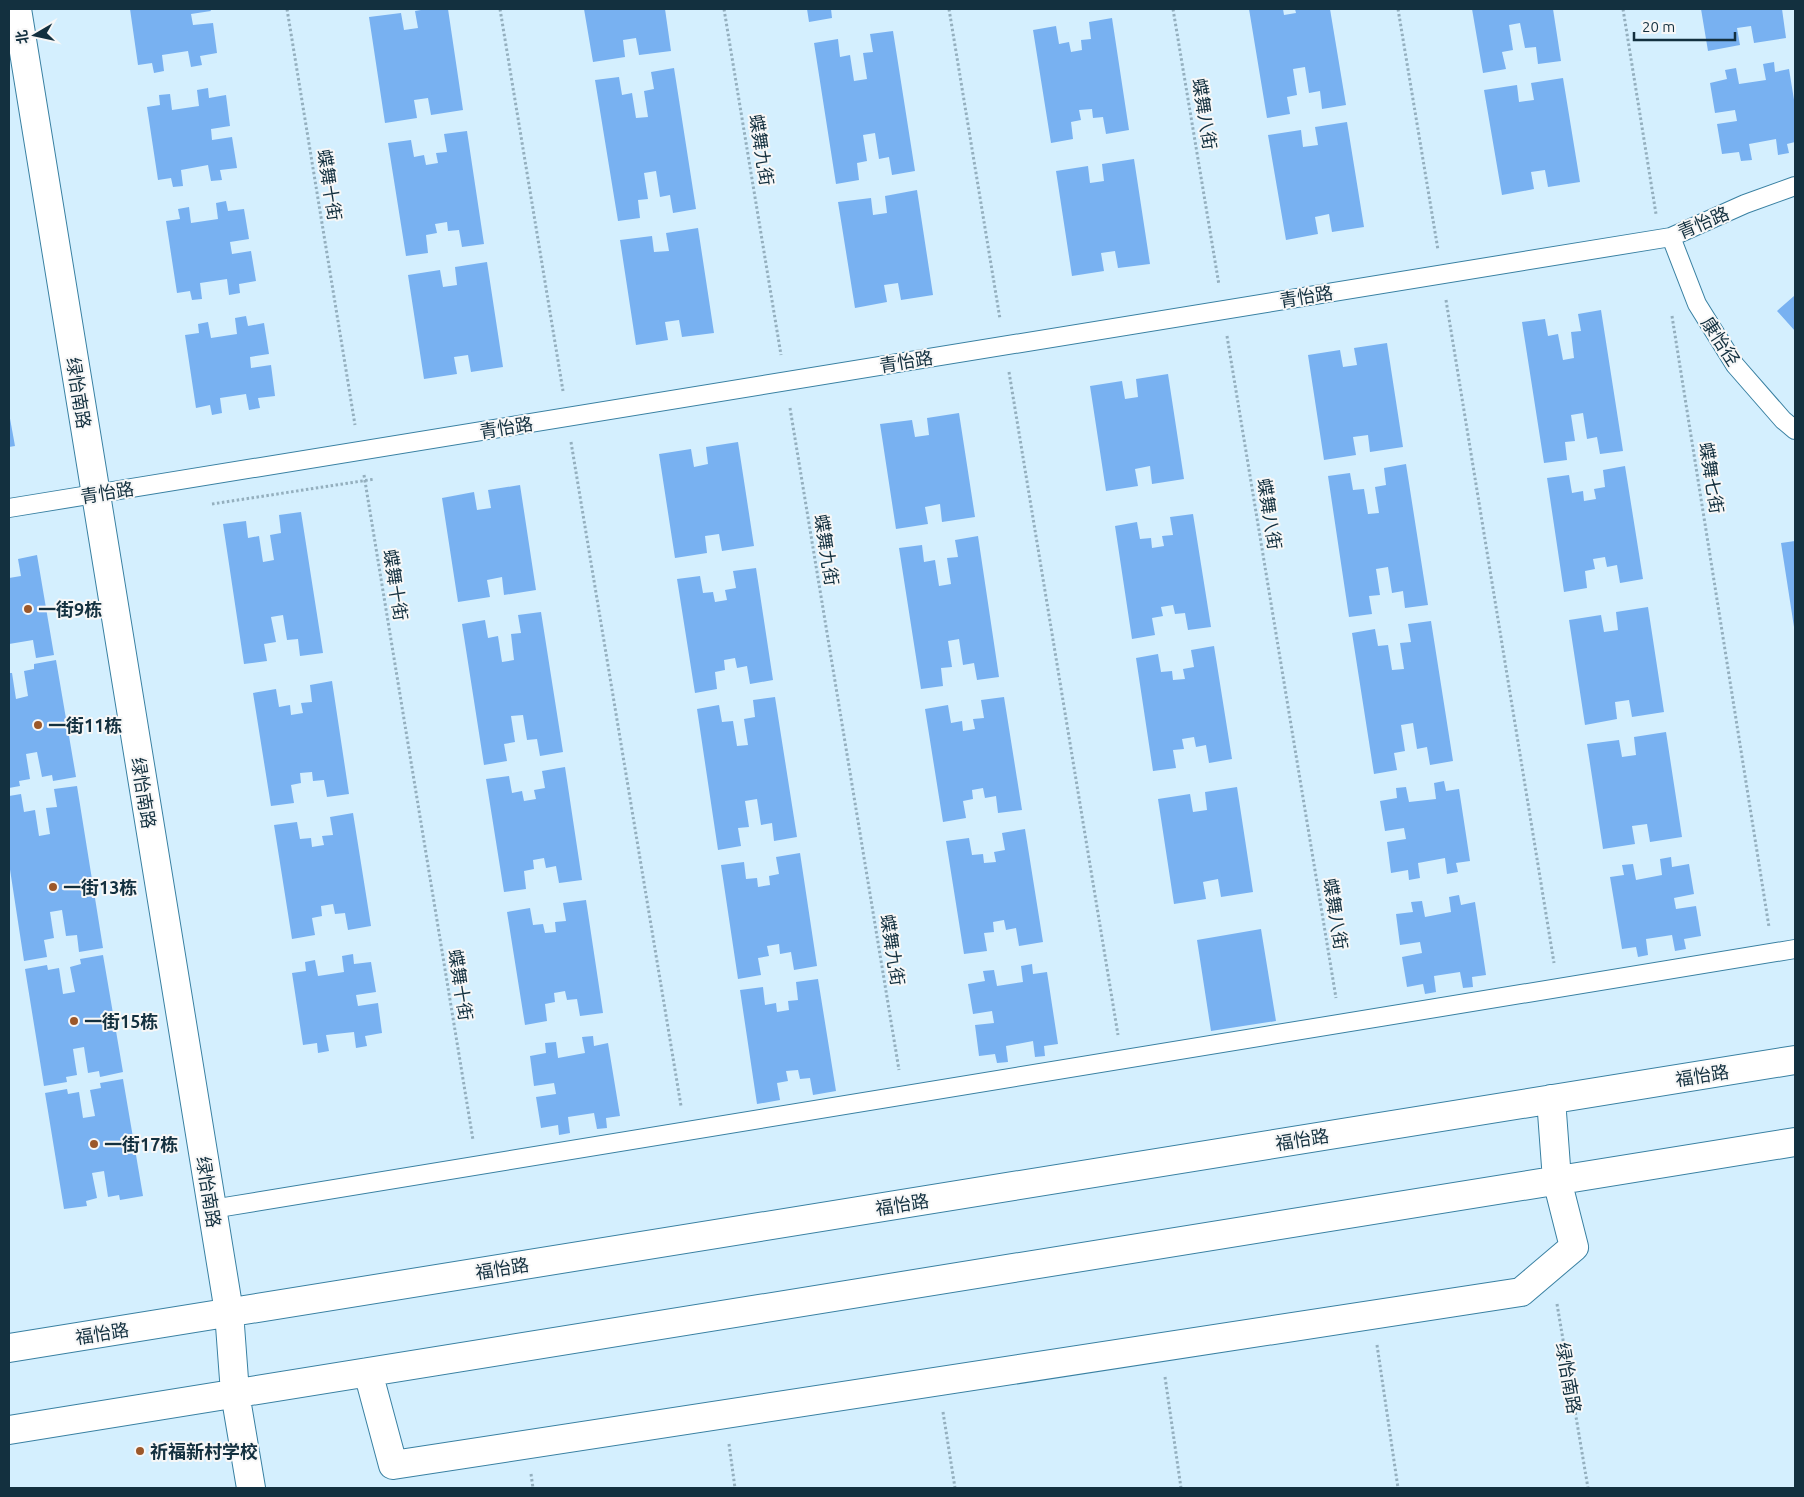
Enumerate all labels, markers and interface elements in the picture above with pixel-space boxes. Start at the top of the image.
north arrow [10,10,60,60]
scale bar [1634,10,1735,42]
text: 20 m [1642,18,1675,35]
text: 北 [13,29,31,45]
street label: 蝶舞八街 [1189,77,1221,151]
street label: 蝶舞九街 [746,113,778,187]
street label: 蝶舞十街 [314,148,346,222]
street label: 青怡路 [1674,202,1732,242]
street label: 青怡路 [1278,282,1334,310]
street label: 康怡径 [1698,313,1744,369]
street label: 青怡路 [878,347,934,375]
street label: 绿怡南路 [63,356,95,430]
street label: 青怡路 [478,413,534,441]
street label: 蝶舞七街 [1696,441,1728,515]
street label: 蝶舞八街 [1254,477,1286,551]
street label: 青怡路 [79,478,135,506]
street label: 蝶舞九街 [811,513,843,587]
street label: 蝶舞十街 [380,548,412,622]
place label: 一街9栋 [38,599,102,619]
marker: 一街9栋 [22,603,34,615]
place label: 一街11栋 [48,715,122,735]
marker: 一街11栋 [32,719,44,731]
street label: 绿怡南路 [128,756,160,830]
place label: 一街13栋 [63,877,137,897]
street label: 蝶舞八街 [1320,877,1352,951]
marker: 一街13栋 [47,881,59,893]
street label: 蝶舞九街 [877,913,909,987]
street label: 蝶舞十街 [445,948,477,1022]
place label: 一街15栋 [84,1011,158,1031]
marker: 一街15栋 [68,1015,80,1027]
street label: 福怡路 [1674,1061,1730,1089]
street label: 福怡路 [1274,1125,1330,1153]
place label: 一街17栋 [104,1134,178,1154]
marker: 一街17栋 [88,1138,100,1150]
street label: 绿怡南路 [193,1155,225,1229]
street label: 福怡路 [874,1190,930,1218]
street label: 福怡路 [474,1254,530,1282]
street label: 福怡路 [74,1319,130,1347]
street label: 绿怡南路 [1553,1341,1585,1415]
place label: 祈福新村学校 [150,1441,258,1461]
marker: 祈福新村学校 [134,1445,146,1457]

